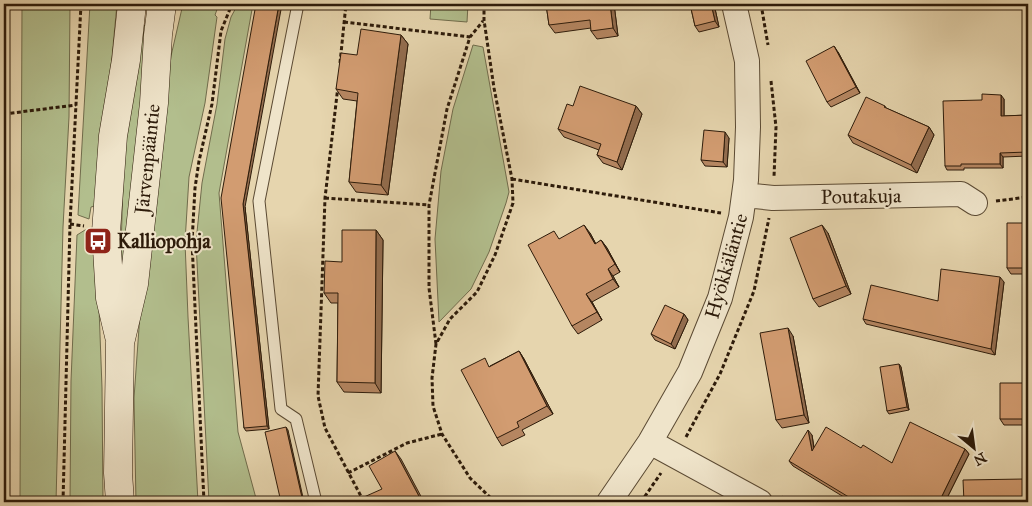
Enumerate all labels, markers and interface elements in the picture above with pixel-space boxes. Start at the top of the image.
street label: Järvenpääntie [129,103,166,217]
street label: Poutakuja [820,183,902,209]
street label: Hyökkäläntie [699,210,753,322]
bus stop icon: Kalliopohja [83,226,113,256]
place label: Kalliopohja [117,229,211,254]
north arrow [950,424,1000,474]
text: N [971,449,989,469]

